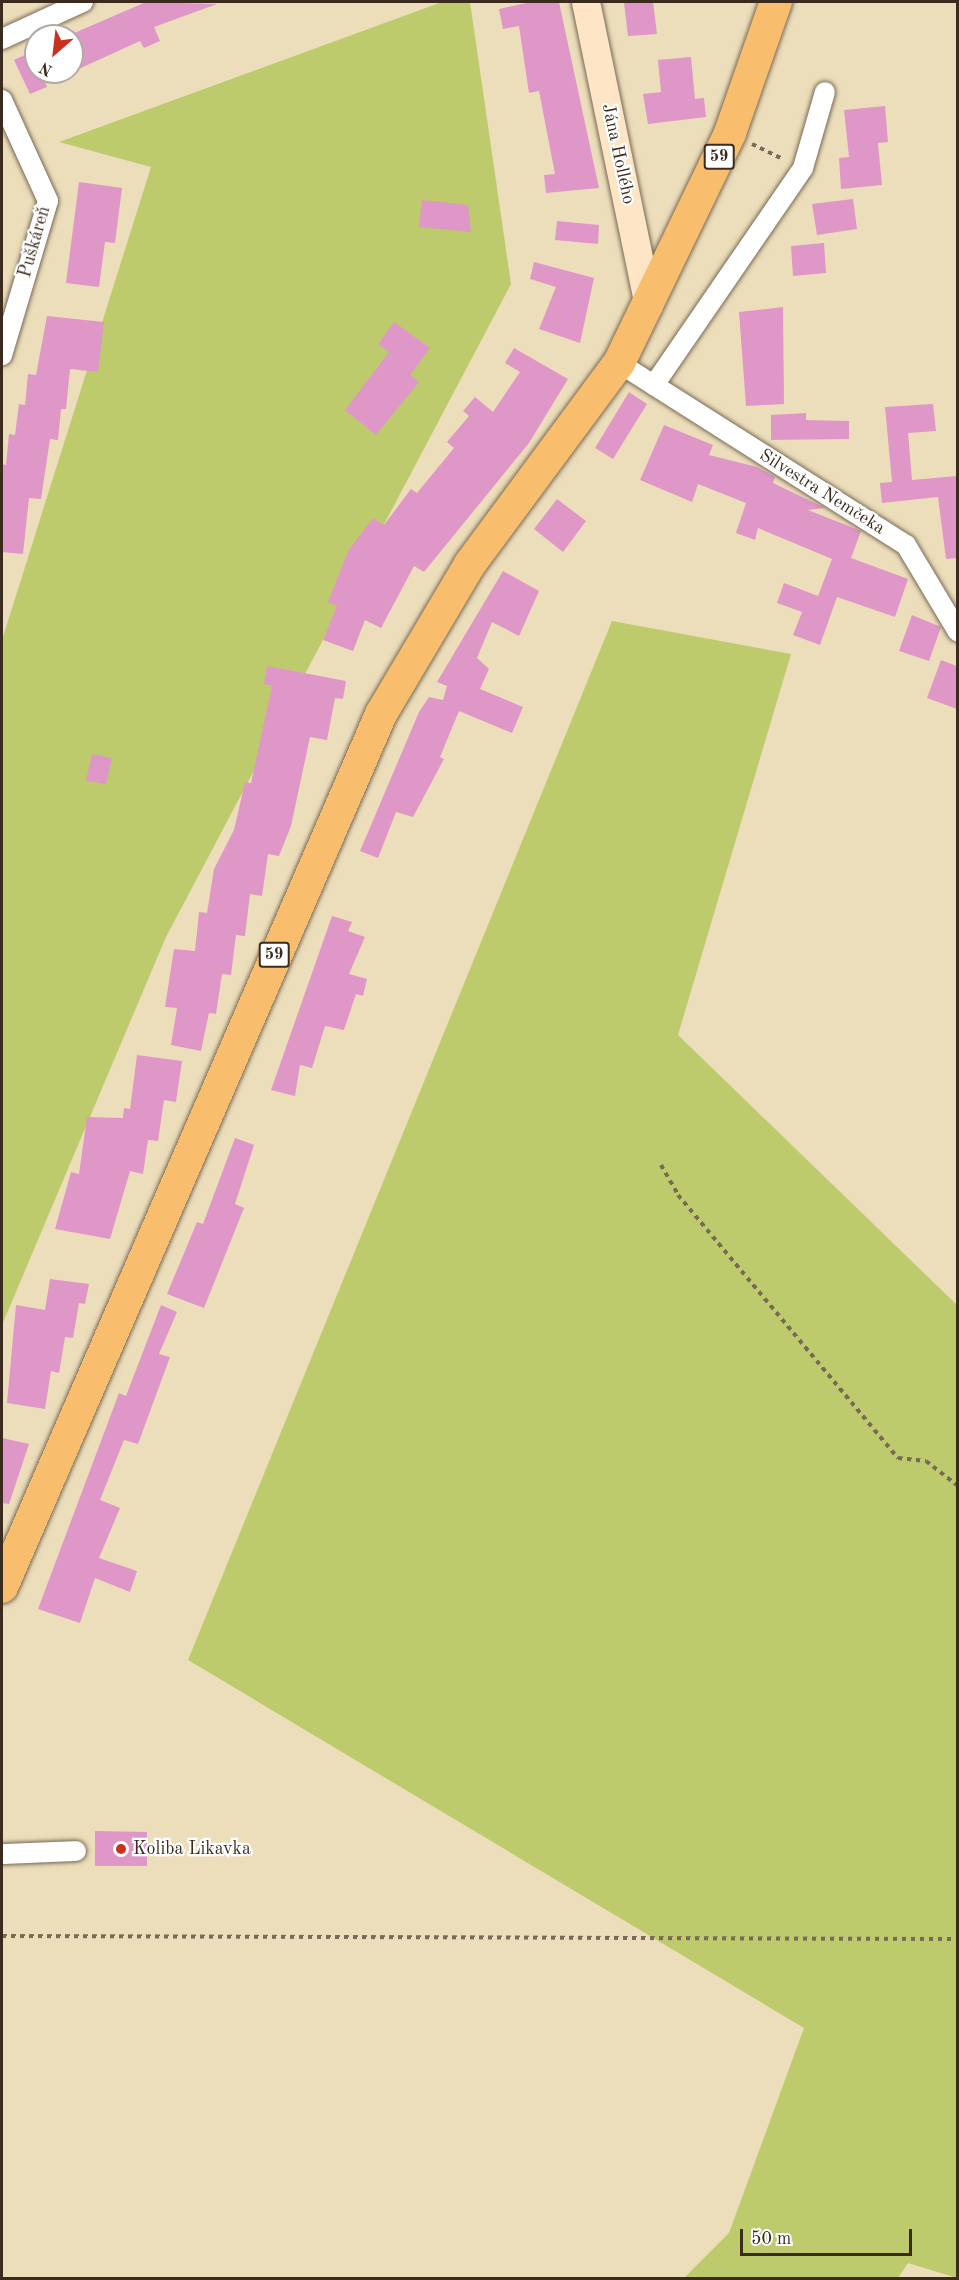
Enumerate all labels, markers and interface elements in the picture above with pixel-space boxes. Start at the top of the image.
north arrow [24,24,84,84]
text: N [37,58,56,78]
street label: Jána Hollého [597,102,639,206]
road number: 59 [702,144,736,170]
street label: Puškáreň [15,204,55,280]
street label: Silvestra Nemčeka [755,445,889,539]
road number: 59 [258,942,290,968]
place label: Koliba Likavka [133,1838,251,1860]
marker: Koliba Likavka [114,1842,128,1856]
scale bar [743,2217,916,2255]
text: 50 m [751,2230,791,2248]

